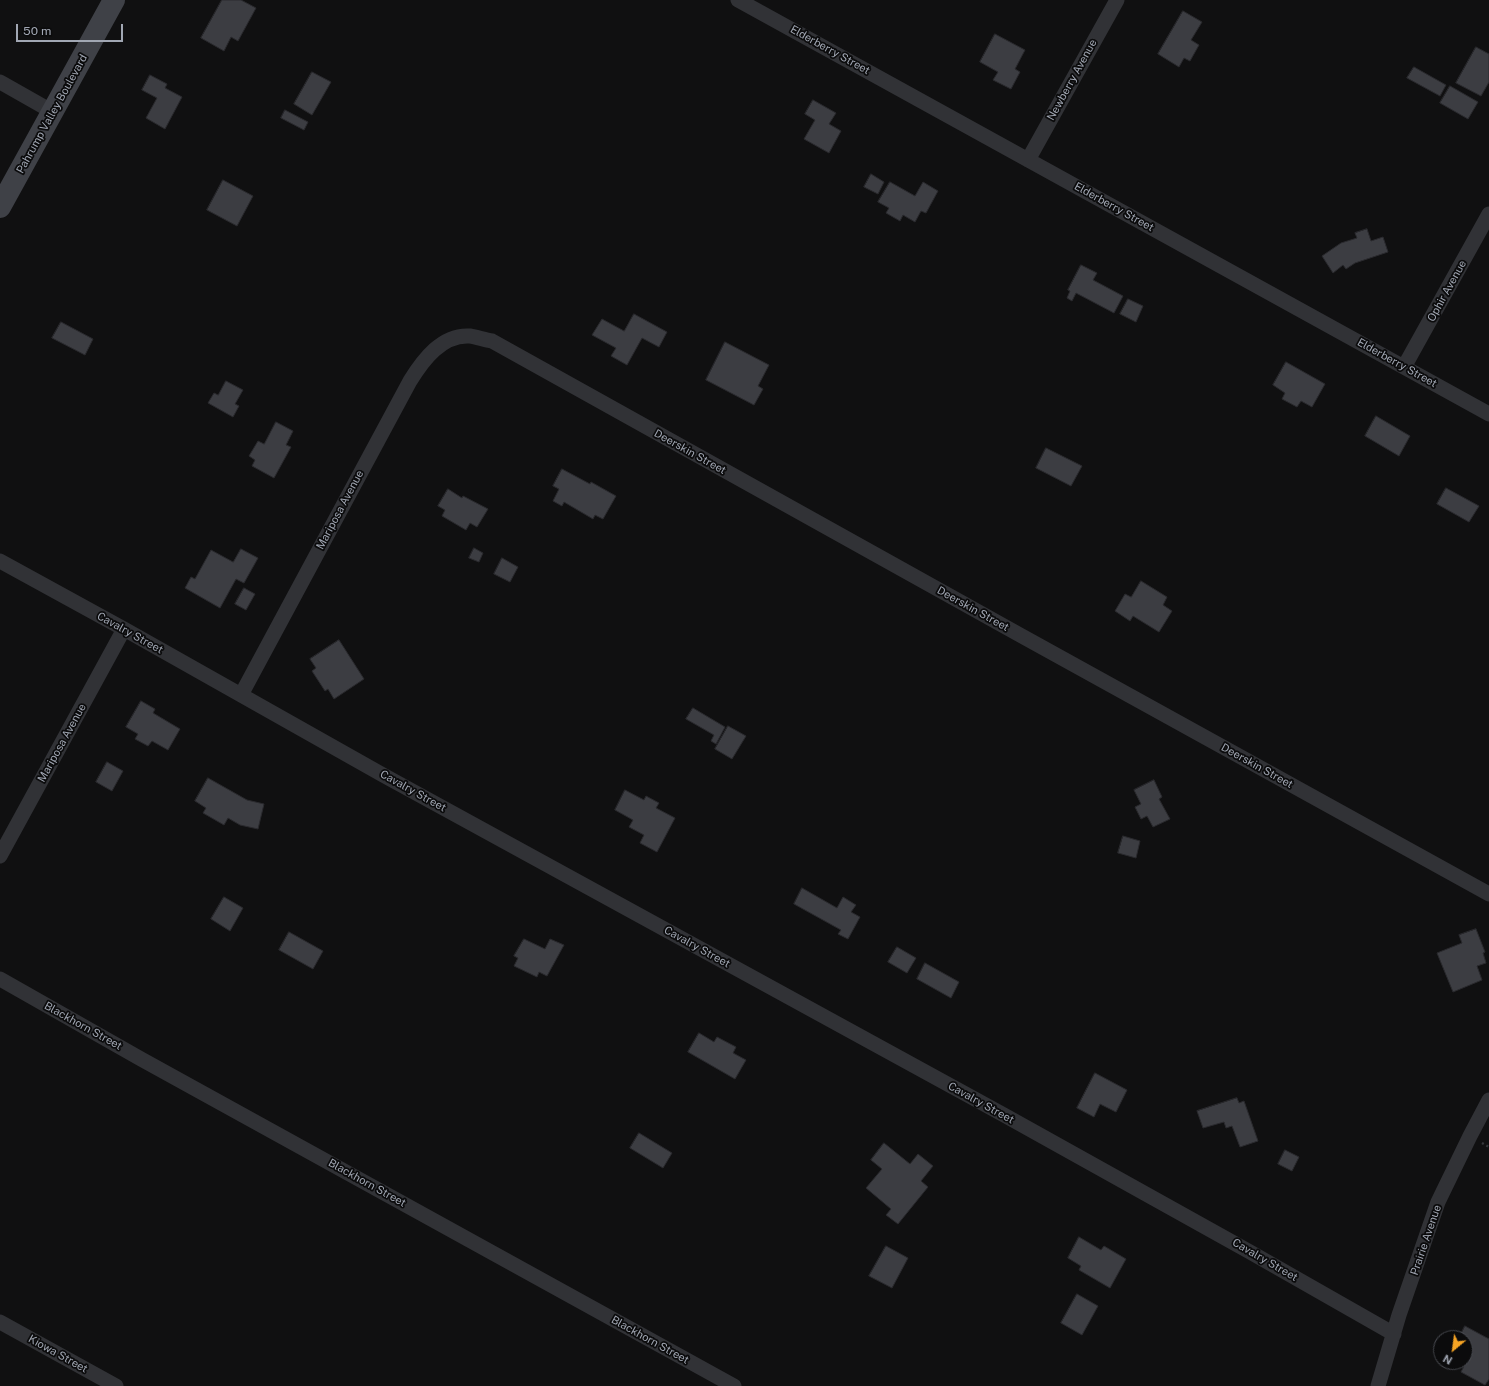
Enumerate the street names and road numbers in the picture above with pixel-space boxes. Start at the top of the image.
street label: Elderberry Street [788,23,872,77]
street label: Newberry Avenue [1044,37,1100,123]
street label: Pahrump Valley Boulevard [14,52,90,176]
street label: Elderberry Street [1072,180,1156,234]
street label: Ophir Avenue [1425,258,1469,324]
street label: Elderberry Street [1355,336,1439,390]
street label: Deerskin Street [652,427,728,477]
street label: Mariposa Avenue [314,468,366,552]
street label: Deerskin Street [935,584,1011,634]
street label: Cavalry Street [95,609,165,657]
street label: Mariposa Avenue [35,701,89,785]
street label: Deerskin Street [1219,741,1295,791]
street label: Cavalry Street [378,767,448,815]
street label: Cavalry Street [662,923,732,971]
street label: Blackhorn Street [42,999,124,1053]
street label: Cavalry Street [946,1079,1016,1127]
street label: Blackhorn Street [326,1156,408,1210]
street label: Prairie Avenue [1408,1203,1444,1277]
street label: Cavalry Street [1230,1236,1300,1284]
street label: Blackhorn Street [609,1313,691,1367]
street label: Kiowa Street [26,1332,90,1376]

